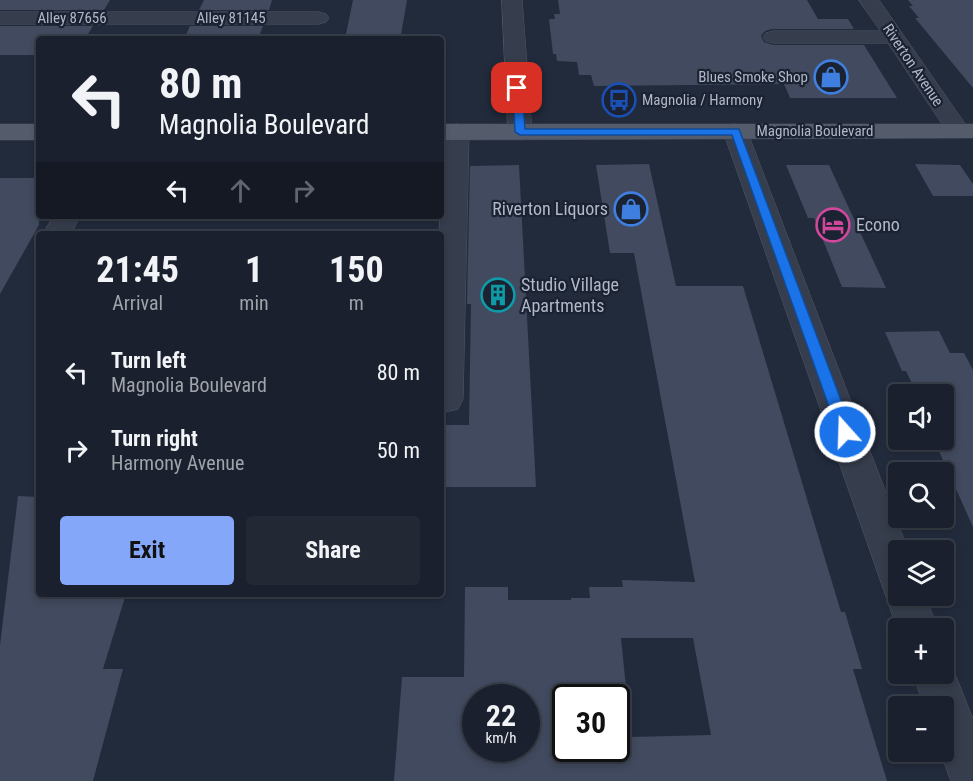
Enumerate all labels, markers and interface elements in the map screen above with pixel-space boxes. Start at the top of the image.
street label: Alley 87656 [37,9,107,27]
street label: Alley 81145 [196,9,266,27]
street label: Riverton Avenue [879,20,947,110]
text: 80 m [159,59,242,108]
shop icon: Blues Smoke Shop [813,59,849,95]
icon: left [60,60,138,138]
pin [491,62,542,113]
place label: Blues Smoke Shop [698,68,808,86]
icon: arrive [500,71,533,104]
bus stop icon: Magnolia / Harmony [601,82,637,118]
place label: Magnolia / Harmony [642,91,763,109]
text: Magnolia Boulevard [159,109,369,141]
street label: Magnolia Boulevard [757,122,873,140]
icon: left [161,174,194,207]
icon: ahead [224,174,257,207]
icon: right [287,174,320,207]
shop icon: Riverton Liquors [613,191,649,227]
place label: Riverton Liquors [492,198,608,219]
hotel icon: Econo [815,207,851,243]
place label: Econo [856,214,900,235]
text: 21:45 [96,249,179,291]
text: 1 [245,249,263,291]
text: 150 [329,249,384,291]
place label: Studio Village Apartments [521,274,619,316]
building icon: Studio Village Apartments [480,277,516,313]
text: Arrival [112,291,163,315]
text: min [239,291,269,315]
text: m [349,291,364,315]
text: Turn left [111,348,186,373]
icon: left [60,356,93,389]
text: 80 m [377,360,420,385]
text: Magnolia Boulevard [111,373,267,397]
map controls [888,384,954,762]
button: sound [888,384,954,450]
position arrow [813,400,877,464]
text: Turn right [111,426,198,451]
icon: right [60,434,93,467]
text: 50 m [377,438,420,463]
text: Harmony Avenue [111,451,244,475]
button: search [888,462,954,528]
button: Exit [60,516,234,585]
button: Share [246,516,420,585]
button: layers [888,540,954,606]
button: + [888,618,954,684]
speed limit sign: 30 [552,684,630,762]
button: − [888,696,954,762]
text: 22 [486,698,516,733]
text: km/h [486,729,516,747]

